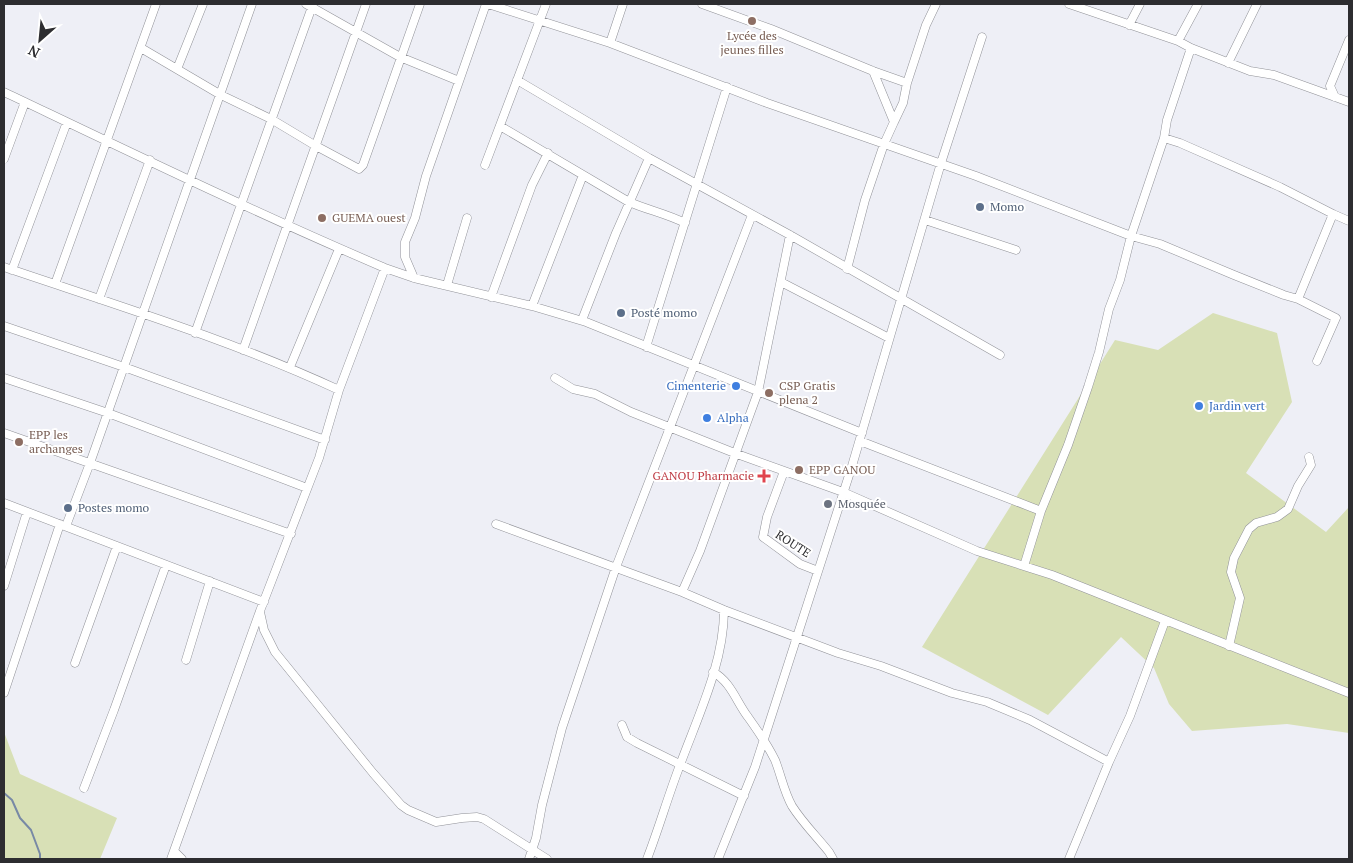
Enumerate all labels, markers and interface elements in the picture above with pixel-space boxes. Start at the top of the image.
north arrow [15,15,65,65]
marker: Lycée des jeunes filles [746,15,758,27]
place label: Lycée des jeunes filles [720,28,784,57]
text: N [24,41,43,63]
place label: Momo [990,199,1024,214]
marker: Momo [974,201,986,213]
place label: GUEMA ouest [332,210,406,225]
marker: GUEMA ouest [316,212,328,224]
place label: Posté momo [631,305,697,320]
marker: Posté momo [615,307,627,319]
place label: Cimenterie [666,378,726,393]
place label: CSP Gratis plena 2 [779,378,835,407]
marker: Cimenterie [730,380,742,392]
marker: CSP Gratis plena 2 [763,387,775,399]
place label: Jardin vert [1209,398,1266,413]
marker: Jardin vert [1193,400,1205,412]
place label: Alpha [717,410,749,425]
marker: Alpha [701,412,713,424]
place label: EPP les archanges [29,427,83,456]
marker: EPP les archanges [13,436,25,448]
place label: EPP GANOU [809,462,875,477]
marker: EPP GANOU [793,464,805,476]
place label: GANOU Pharmacie [652,468,754,483]
marker: GANOU Pharmacie [758,470,770,482]
place label: Mosquée [838,496,886,511]
marker: Mosquée [822,498,834,510]
place label: Postes momo [78,500,150,515]
marker: Postes momo [62,502,74,514]
street label: ROUTE [773,527,814,560]

